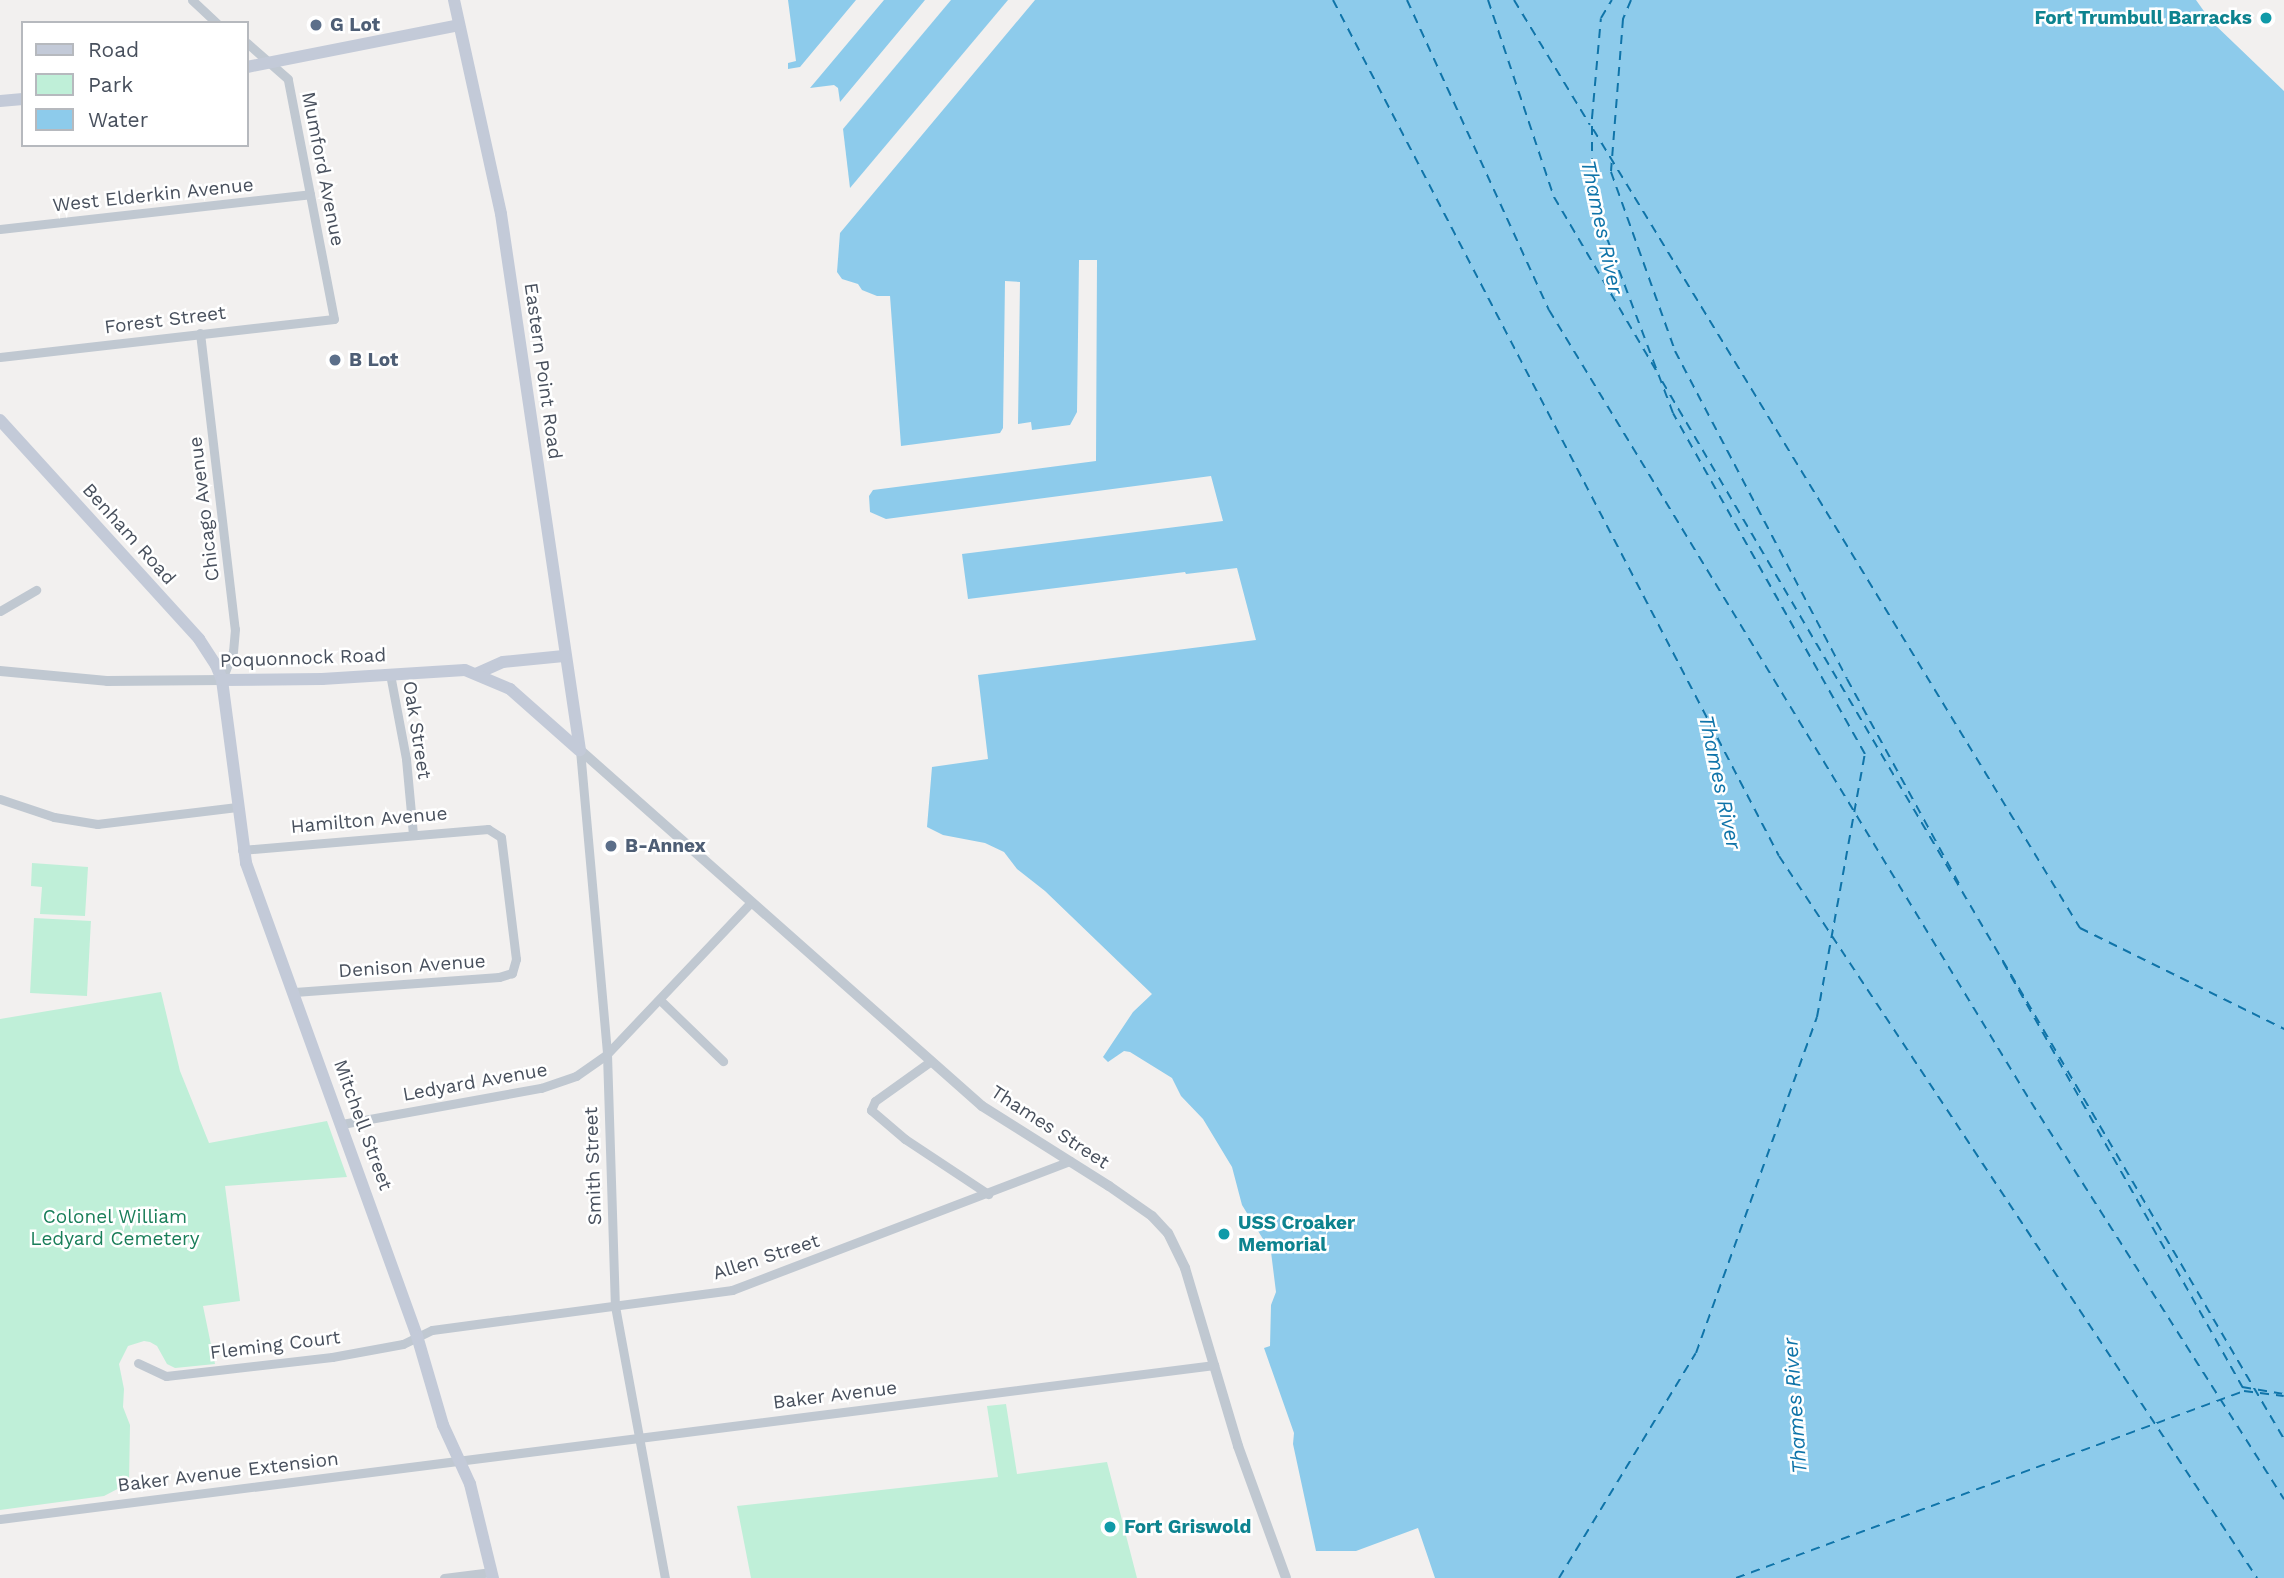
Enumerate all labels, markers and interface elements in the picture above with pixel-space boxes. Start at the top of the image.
place label: Fort Trumbull Barracks [2034,7,2252,29]
marker: Fort Trumbull Barracks [2258,10,2274,26]
place label: G Lot [330,14,380,36]
marker: G Lot [308,17,324,33]
legend [21,21,248,147]
text: Road [88,37,139,62]
text: Park [88,72,133,97]
street label: Mumford Avenue [297,90,349,248]
text: Water [88,107,148,132]
water label: Thames River [1575,158,1629,296]
street label: West Elderkin Avenue [51,173,255,217]
street label: Eastern Point Road [519,281,567,461]
street label: Forest Street [103,301,227,339]
place label: B Lot [349,349,398,371]
marker: B Lot [327,352,343,368]
street label: Chicago Avenue [184,435,224,583]
street label: Benham Road [77,479,181,589]
street label: Poquonnock Road [219,644,387,672]
street label: Oak Street [398,679,436,781]
water label: Thames River [1693,713,1747,851]
street label: Hamilton Avenue [289,802,449,838]
place label: B-Annex [625,835,706,857]
marker: B-Annex [603,838,619,854]
street label: Denison Avenue [337,949,487,983]
street label: Mitchell Street [329,1056,397,1194]
street label: Ledyard Avenue [400,1058,550,1106]
street label: Thames Street [987,1080,1113,1174]
street label: Smith Street [580,1106,606,1226]
park label: Colonel William Ledyard Cemetery [30,1206,200,1250]
place label: USS Croaker Memorial [1238,1212,1355,1256]
marker: USS Croaker Memorial [1216,1226,1232,1242]
street label: Allen Street [710,1229,822,1285]
street label: Fleming Court [209,1326,341,1364]
water label: Thames River [1778,1337,1812,1475]
street label: Baker Avenue [771,1376,899,1414]
street label: Baker Avenue Extension [116,1447,340,1497]
place label: Fort Griswold [1124,1516,1251,1538]
marker: Fort Griswold [1102,1519,1118,1535]

